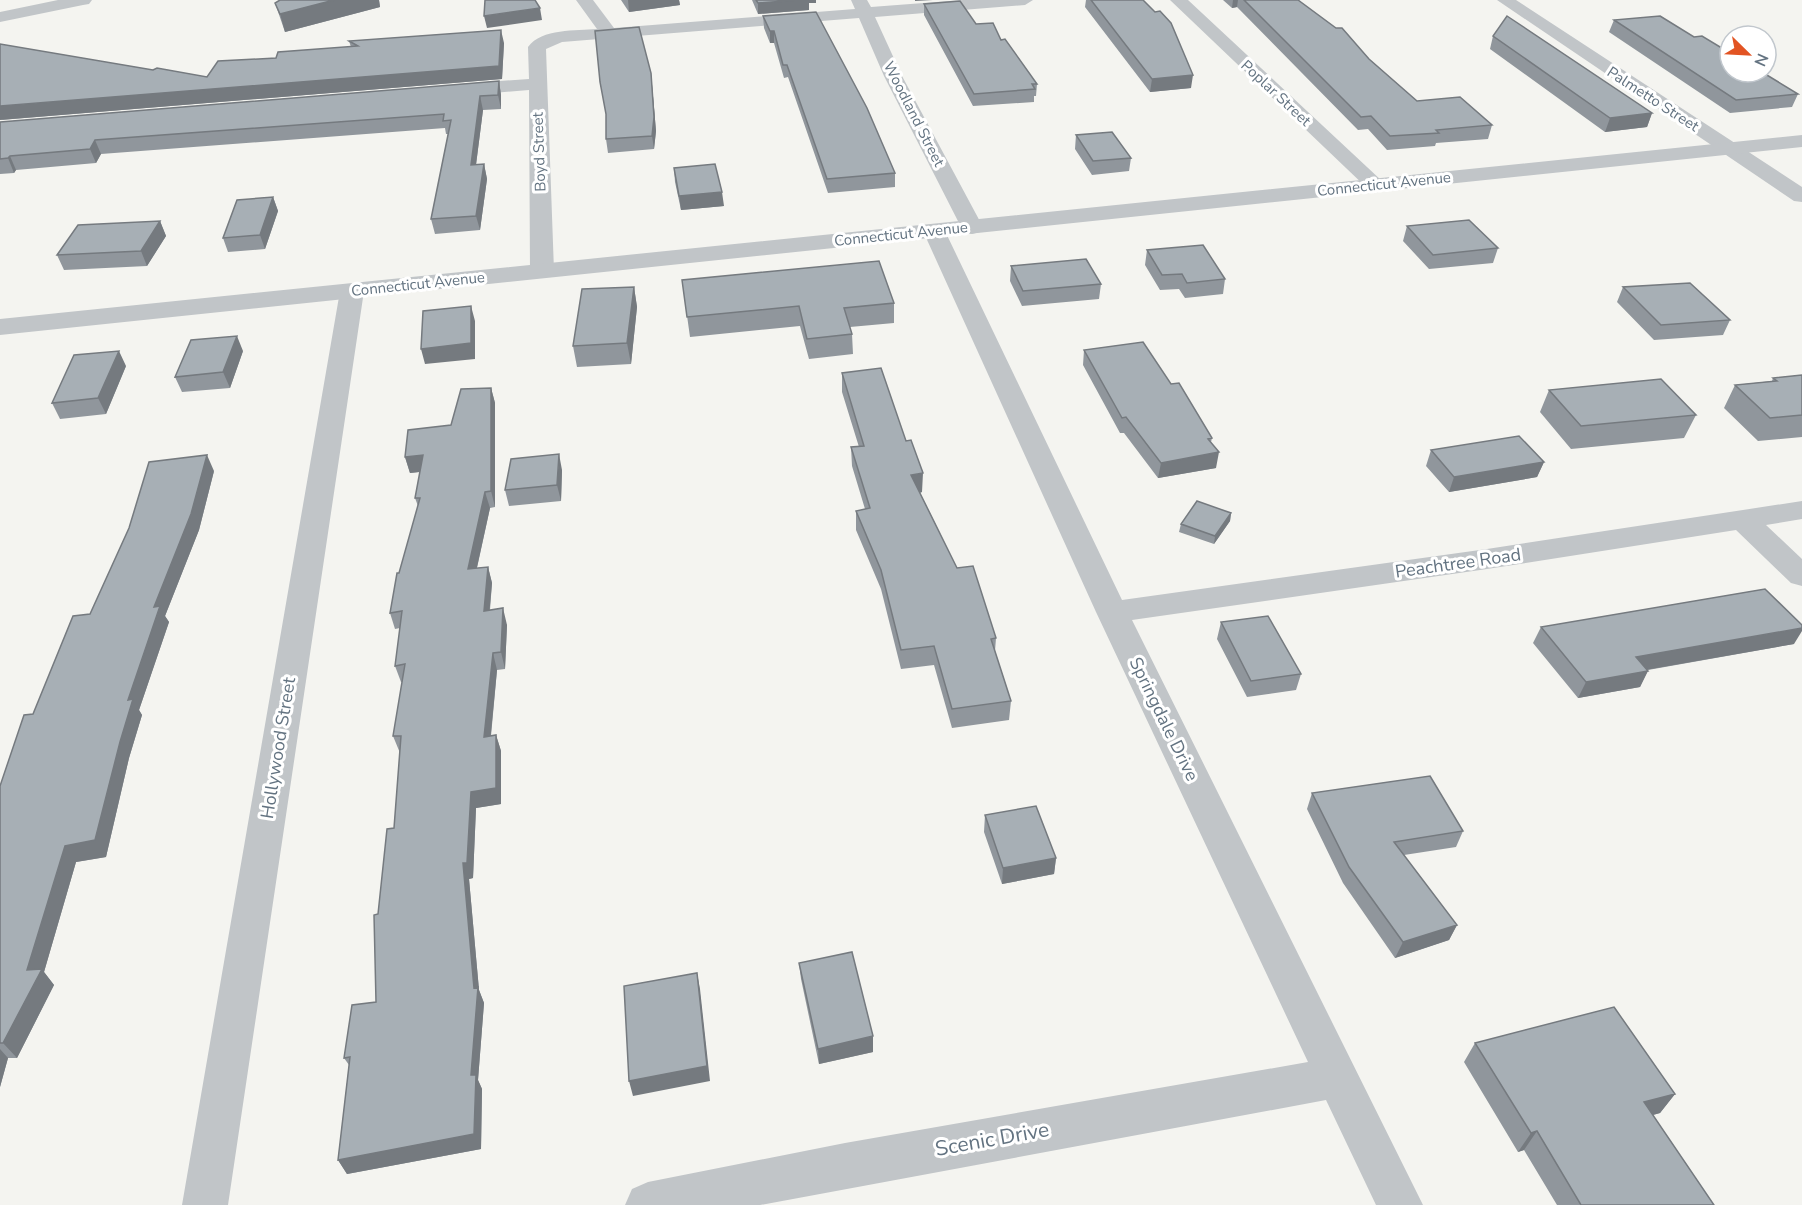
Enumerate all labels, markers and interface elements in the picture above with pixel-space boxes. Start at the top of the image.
north arrow [1718,24,1778,84]
text: N [1748,50,1773,70]
street label: Poplar Street [1237,55,1316,131]
street label: Woodland Street [879,58,949,171]
street label: Palmetto Street [1603,62,1703,137]
street label: Boyd Street [528,111,550,192]
street label: Connecticut Avenue [1316,167,1452,201]
street label: Connecticut Avenue [833,217,969,251]
street label: Connecticut Avenue [350,267,486,301]
street label: Peachtree Road [1393,542,1523,584]
street label: Springdale Drive [1124,653,1204,785]
street label: Hollywood Street [255,675,301,820]
street label: Scenic Drive [933,1115,1051,1163]

